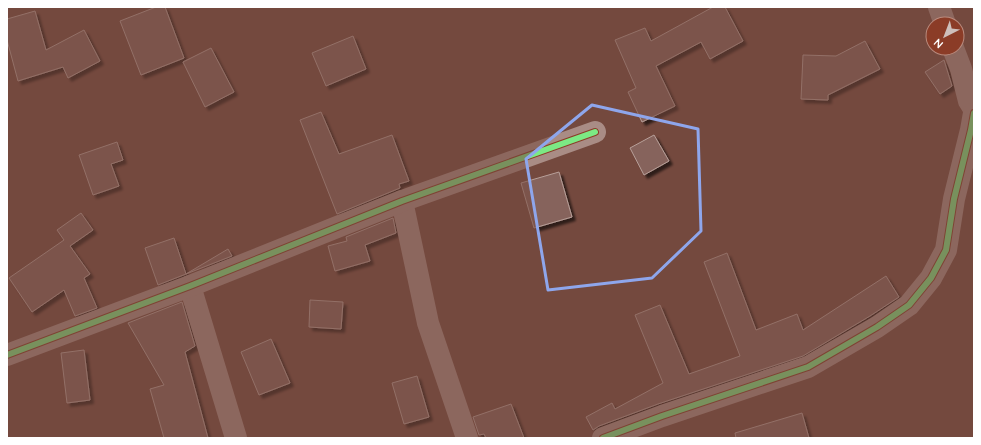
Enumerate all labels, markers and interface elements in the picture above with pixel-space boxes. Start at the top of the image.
north arrow [925,16,965,56]
text: N [931,36,946,51]

